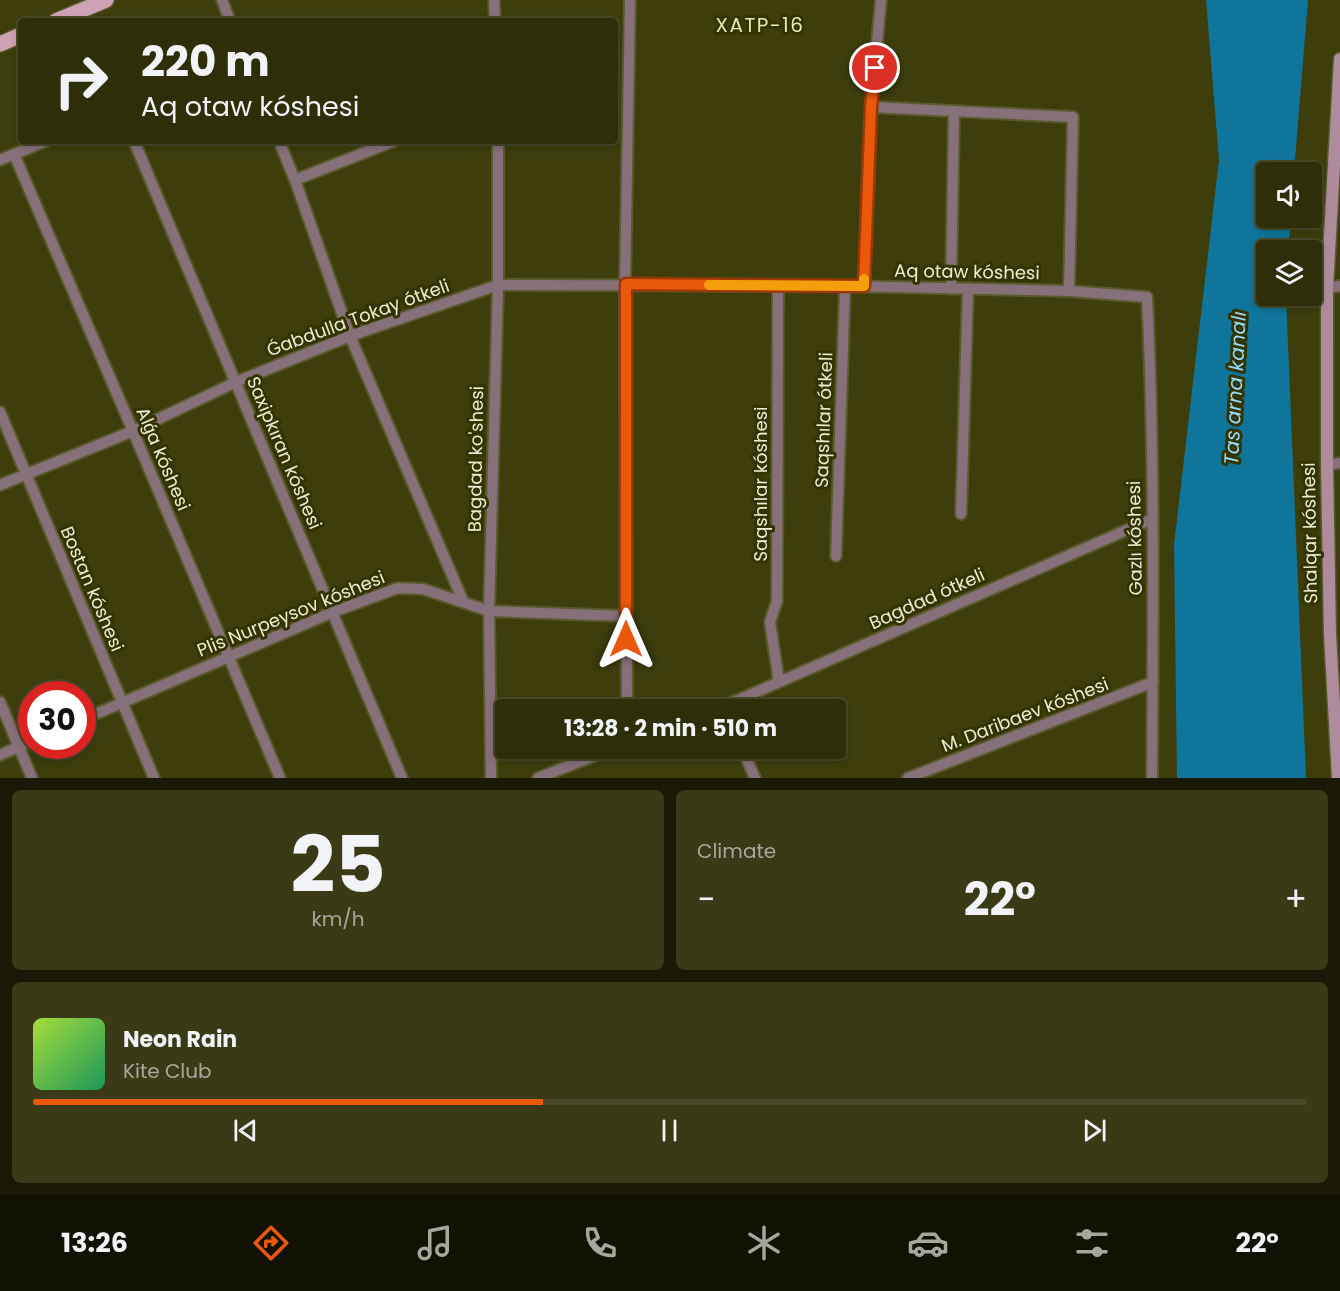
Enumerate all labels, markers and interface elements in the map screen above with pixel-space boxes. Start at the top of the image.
district label: XATP-16 [716,11,804,39]
text: 220 m [141,32,270,91]
icon: right [42,42,120,120]
pin [849,42,900,93]
icon: arrive [858,51,891,84]
text: Aq otaw kóshesi [141,88,359,125]
map controls [1256,162,1322,306]
button: sound [1256,162,1322,228]
button: layers [1256,240,1322,306]
street label: Aq otaw kóshesi [894,258,1040,285]
street label: Ǵabdulla Tokay ótkeli [263,273,453,362]
water label: Tas arna kanalı [1217,310,1253,466]
street label: Saqshılar ótkeli [809,352,838,488]
street label: Saxipkıran kóshesi [241,373,328,533]
street label: Bagdad ko'shesi [462,386,489,532]
street label: Alǵa kóshesi [130,403,197,514]
street label: Saqshılar kóshesi [748,406,773,562]
street label: Shalqar kóshesi [1296,462,1323,604]
street label: Gazlı kóshesi [1121,480,1148,596]
street label: Bostan kóshesi [55,522,130,655]
street label: Bagdad ótkeli [865,562,989,635]
street label: Plis Nurpeysov kóshesi [193,564,388,663]
position arrow [594,607,658,671]
street label: M. Daribaev kóshesi [938,671,1112,758]
speed limit sign: 30 [18,681,96,759]
text: 13:28 · 2 min · 510 m [564,713,777,744]
text: 25 [290,810,386,919]
text: Climate [697,837,776,865]
text: 22° [964,868,1036,931]
text: − [697,876,715,923]
text: + [1284,876,1307,923]
text: km/h [311,905,365,933]
text: Neon Rain [123,1024,237,1055]
text: Kite Club [123,1057,212,1085]
icon: previous [229,1114,262,1147]
icon: pause [653,1114,686,1147]
icon: next [1078,1114,1111,1147]
icon: directions [250,1222,292,1264]
icon: music [414,1222,456,1264]
icon: phone [579,1222,621,1264]
icon: climate [743,1222,785,1264]
icon: car [907,1222,949,1264]
icon: filters [1071,1222,1113,1264]
text: 13:26 [61,1224,128,1261]
text: 22° [1236,1224,1279,1261]

